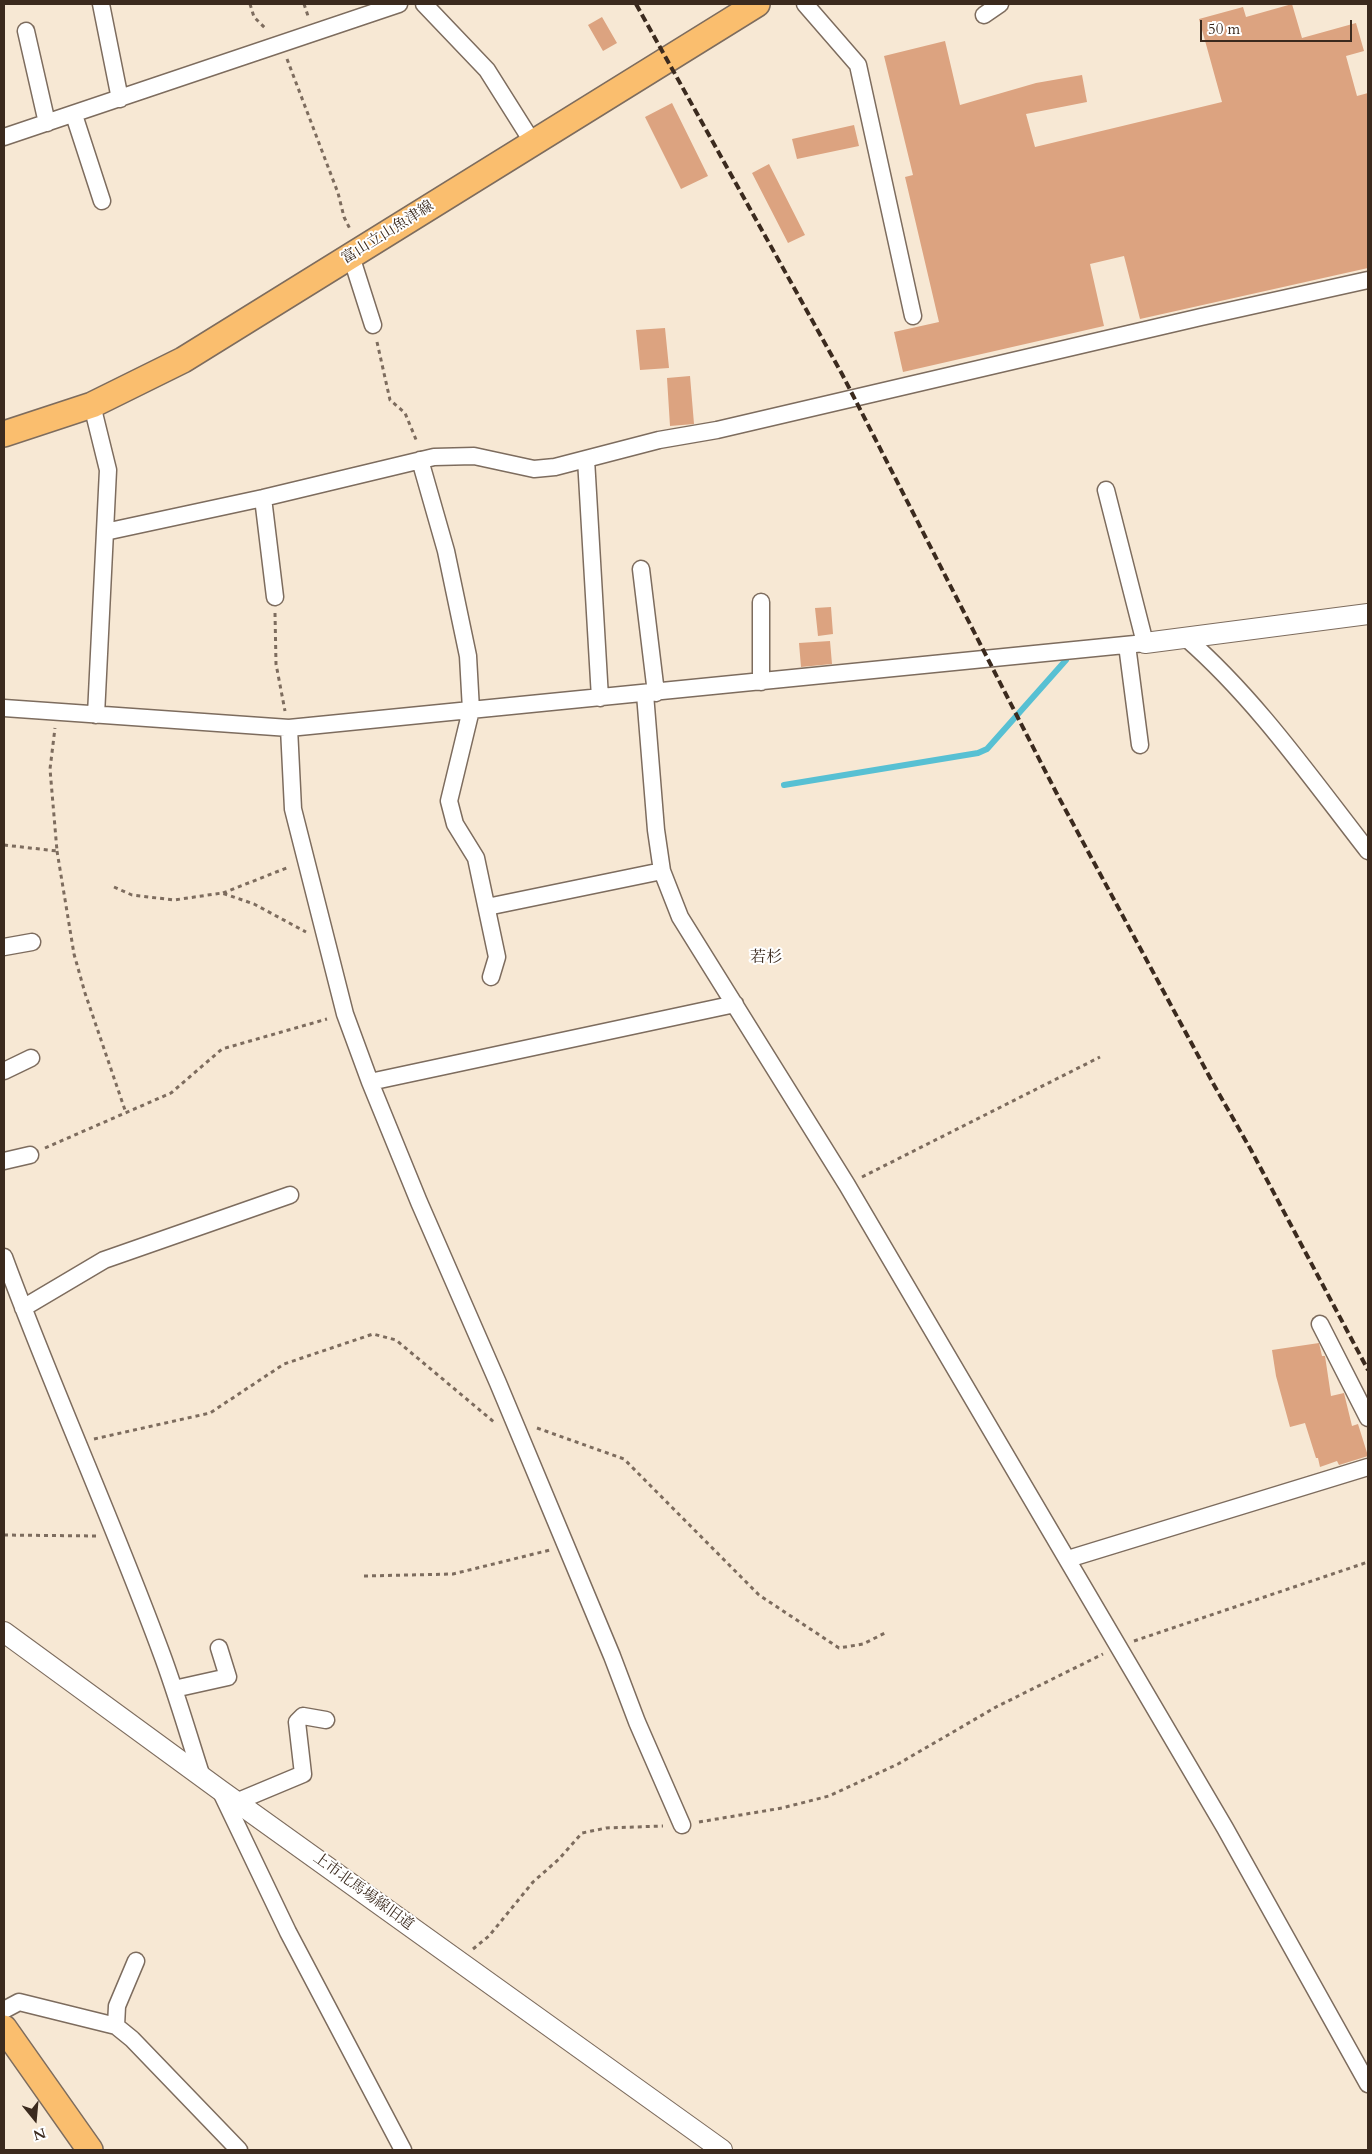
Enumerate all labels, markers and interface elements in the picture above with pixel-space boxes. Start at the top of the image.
scale bar [1202,10,1354,42]
text: 50 m [1208,19,1240,39]
street label: 富山立山魚津線 [339,198,437,268]
district label: 若杉 [750,948,782,968]
street label: 上市北馬場線旧道 [309,1849,417,1935]
north arrow [10,2094,60,2144]
text: N [31,2123,48,2145]

